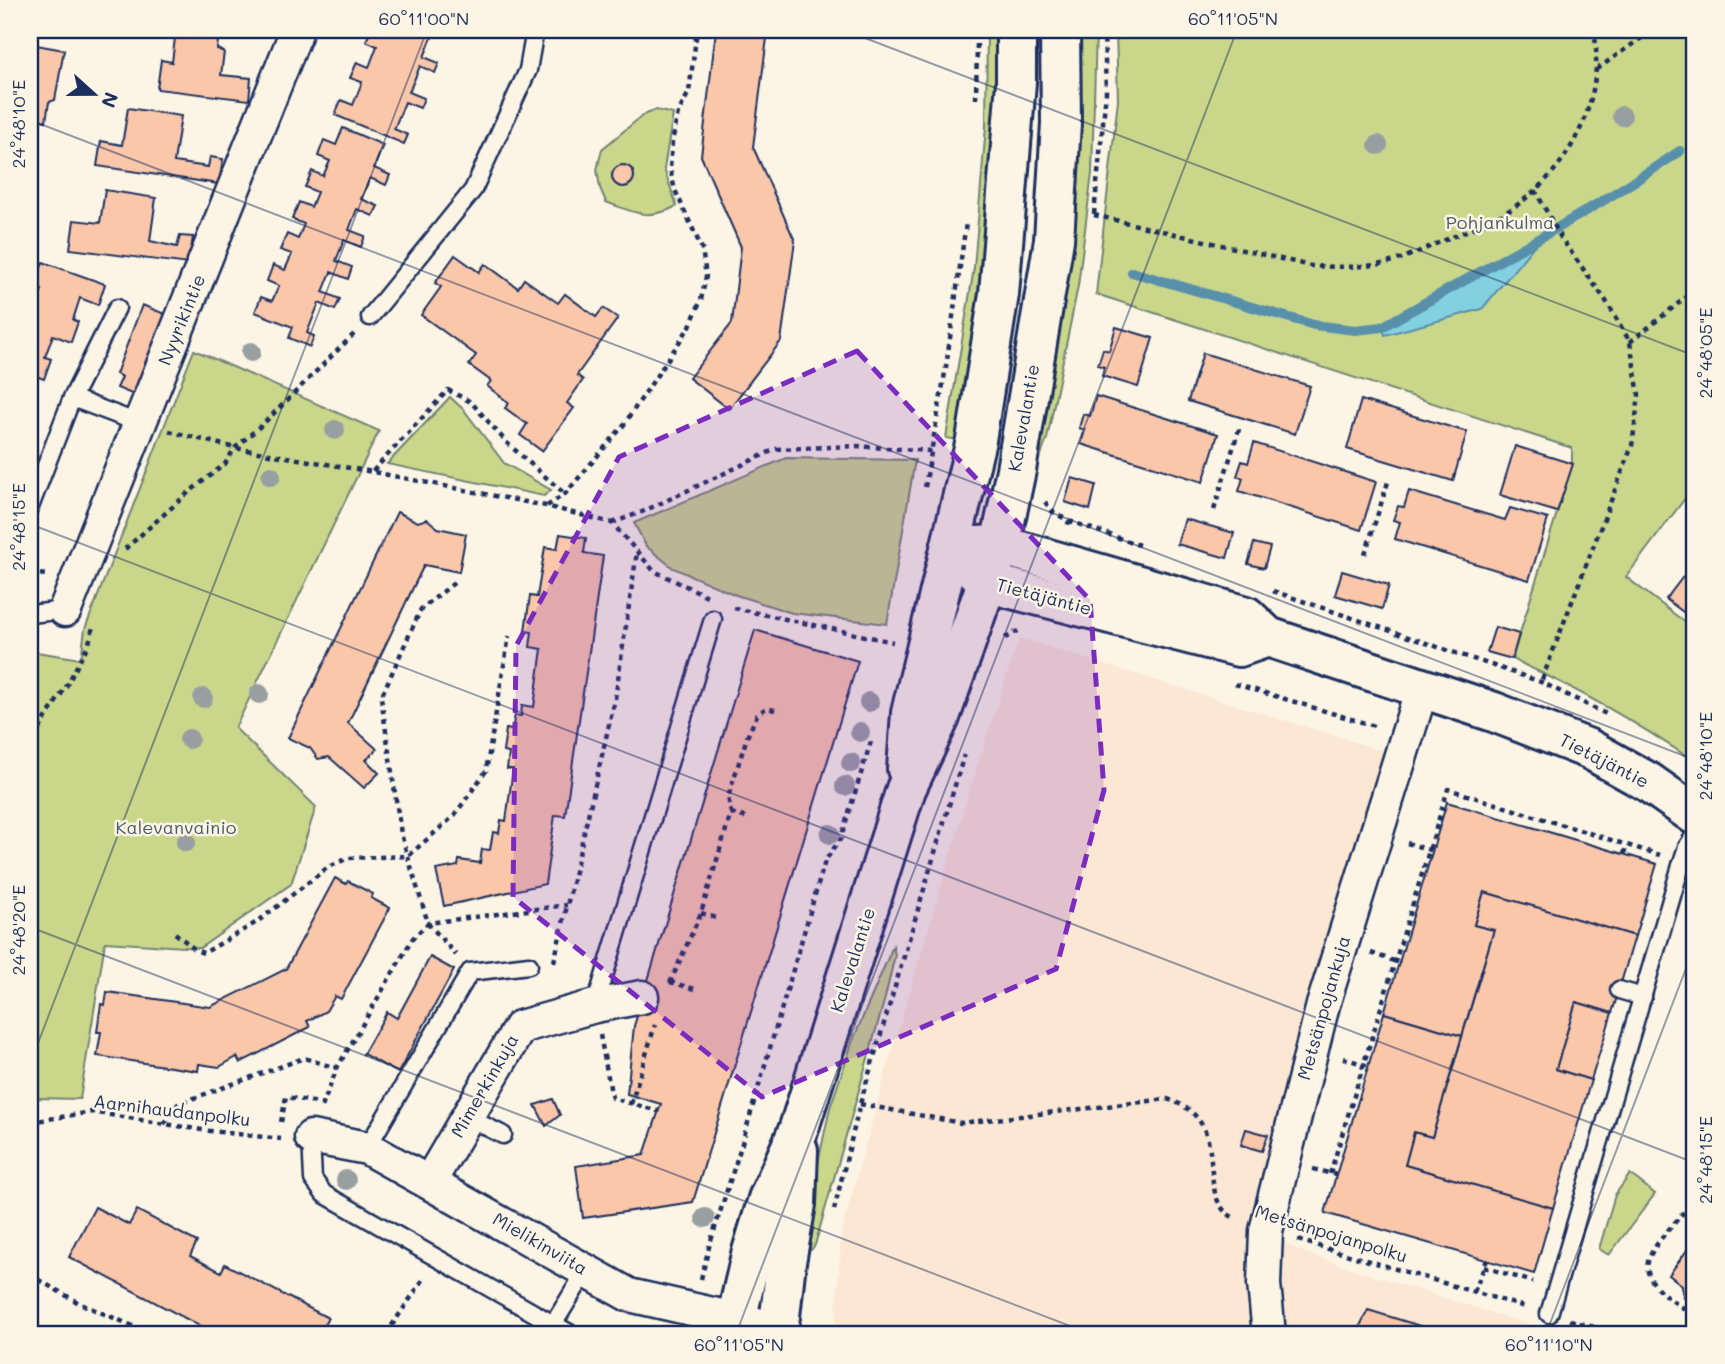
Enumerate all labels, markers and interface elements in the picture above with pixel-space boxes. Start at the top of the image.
text: 60°11'00"N [379,6,469,30]
text: 60°11'05"N [1188,6,1278,30]
north arrow [60,60,130,130]
text: 24°48'10"E [6,80,30,168]
text: N [96,89,125,111]
park label: Pohjankulma [1446,210,1554,234]
street label: Nyyrikintie [152,271,210,369]
text: 24°48'05"E [1693,307,1717,399]
street label: Kalevalantie [1002,362,1044,473]
text: 24°48'15"E [6,483,30,571]
street label: Tietäjäntie [994,572,1095,620]
text: 24°48'10"E [1693,712,1717,800]
street label: Tietäjäntie [1556,727,1653,793]
park label: Kalevanvainio [116,815,237,839]
text: 24°48'20"E [6,885,30,975]
street label: Kalevalantie [824,904,880,1015]
street label: Metsänpojankuja [1291,933,1355,1083]
street label: Mimerkinkuja [445,1029,524,1142]
street label: Aarnihaudanpolku [92,1088,252,1132]
text: 24°48'15"E [1693,1116,1717,1204]
street label: Metsänpojanpolku [1252,1198,1410,1268]
street label: Mielikinviita [489,1206,592,1280]
text: 60°11'05"N [694,1332,784,1356]
text: 60°11'10"N [1505,1332,1593,1356]

